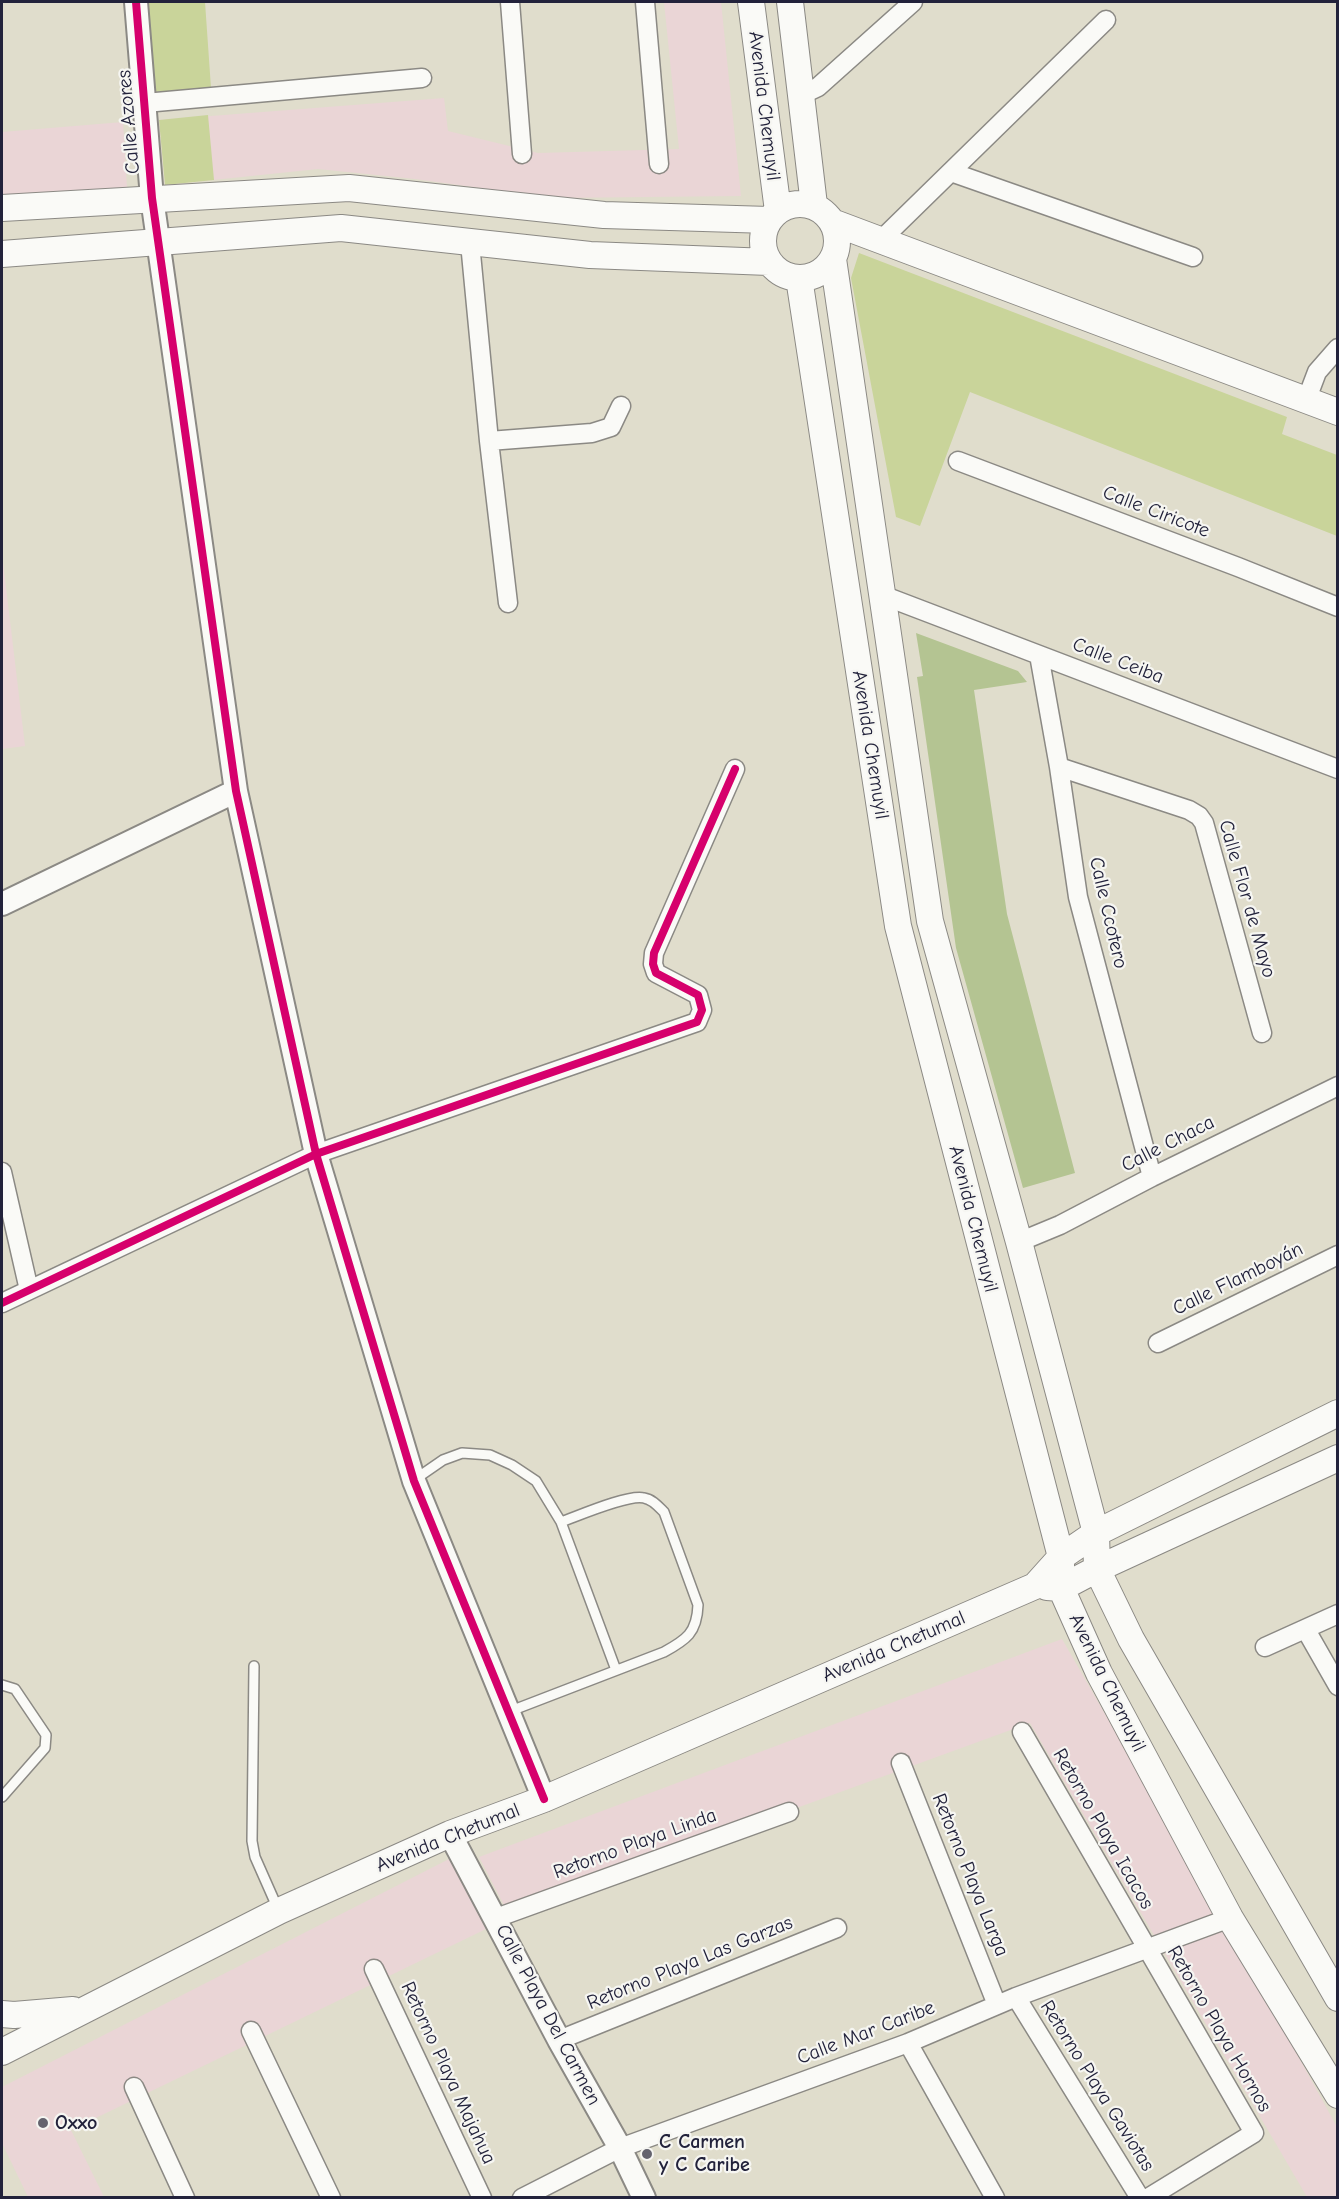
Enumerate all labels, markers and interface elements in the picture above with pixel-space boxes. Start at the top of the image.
street label: Avenida Chemuyil [743,30,785,182]
street label: Calle Azores [112,69,146,175]
street label: Calle Ciricote [1099,481,1213,543]
street label: Calle Ceiba [1069,633,1167,689]
street label: Avenida Chemuyil [846,669,894,821]
street label: Calle Flor de Mayo [1213,817,1281,981]
street label: Calle Ccotero [1084,855,1132,971]
street label: Calle Chaca [1117,1110,1219,1178]
street label: Avenida Chemuyil [943,1143,1003,1295]
street label: Calle Flamboyán [1169,1237,1307,1321]
street label: Avenida Chetumal [819,1606,969,1688]
street label: Avenida Chemuyil [1063,1610,1151,1756]
street label: Retorno Playa Icacos [1047,1744,1159,1914]
street label: Retorno Playa Larga [926,1790,1014,1960]
street label: Avenida Chetumal [373,1798,523,1878]
street label: Retorno Playa Linda [550,1803,720,1885]
street label: Retorno Playa Las Garzas [584,1911,796,2015]
street label: Calle Playa Del Carmen [490,1920,606,2110]
street label: Retorno Playa Hornos [1162,1942,1276,2116]
street label: Retorno Playa Majahua [395,1978,501,2168]
street label: Calle Mar Caribe [794,1996,938,2070]
street label: Retorno Playa Gaviotas [1035,1996,1159,2176]
place label: Oxxo [55,2111,97,2135]
marker: Oxxo [36,2116,50,2130]
place label: C Carmen y C Caribe [659,2130,750,2177]
marker: C Carmen y C Caribe [640,2147,654,2161]

